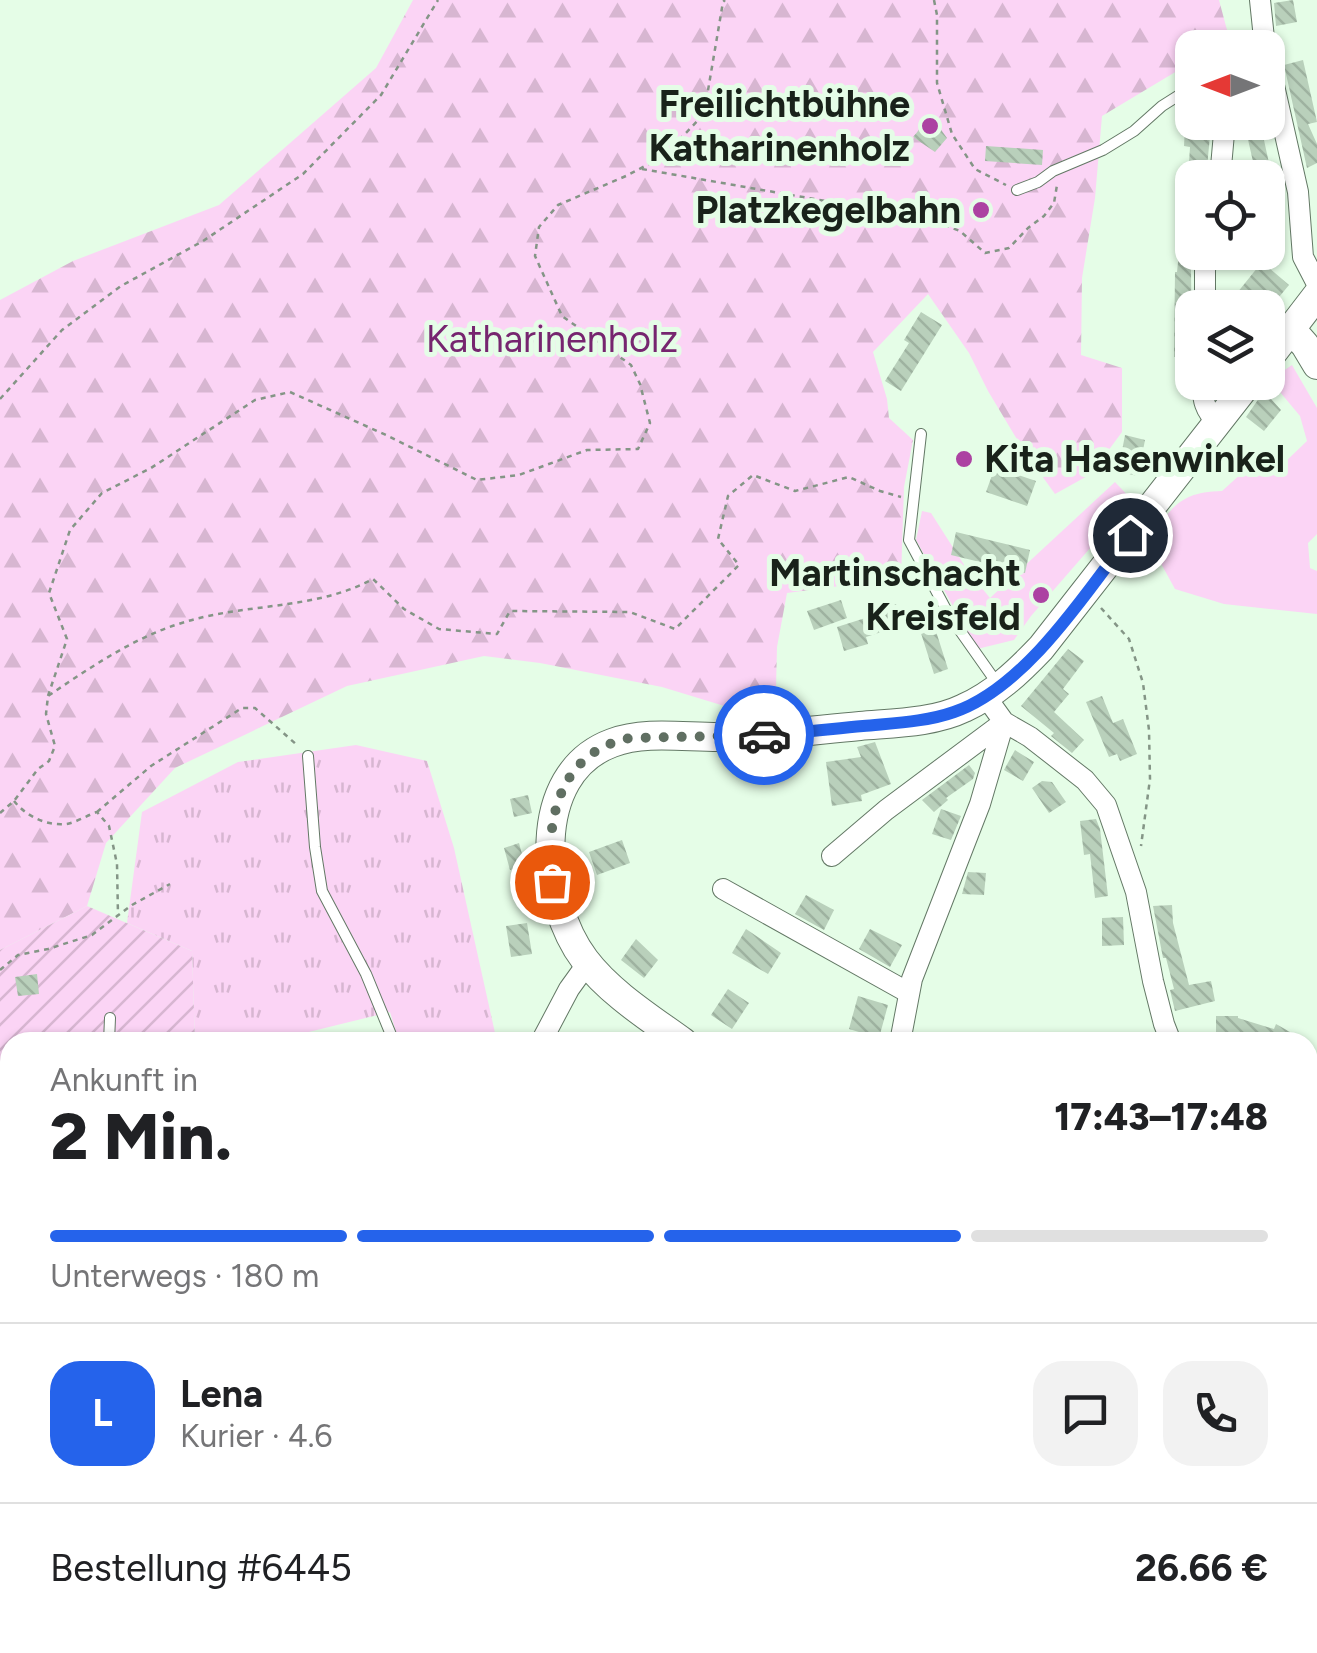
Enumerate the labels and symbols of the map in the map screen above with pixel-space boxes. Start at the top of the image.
north arrow [1175,30,1285,140]
place label: Freilichtbühne Katharinenholz [649,81,910,171]
marker: Freilichtbühne Katharinenholz [919,115,941,137]
place label: Platzkegelbahn [695,187,961,233]
marker: Platzkegelbahn [970,199,992,221]
park label: Katharinenholz [426,316,678,362]
place label: Kita Hasenwinkel [984,436,1285,482]
marker: Kita Hasenwinkel [953,448,975,470]
pin [1088,493,1173,578]
place label: Martinschacht Kreisfeld [769,550,1021,640]
marker: Martinschacht Kreisfeld [1030,584,1052,606]
courier [714,685,814,785]
pin [510,840,595,925]

